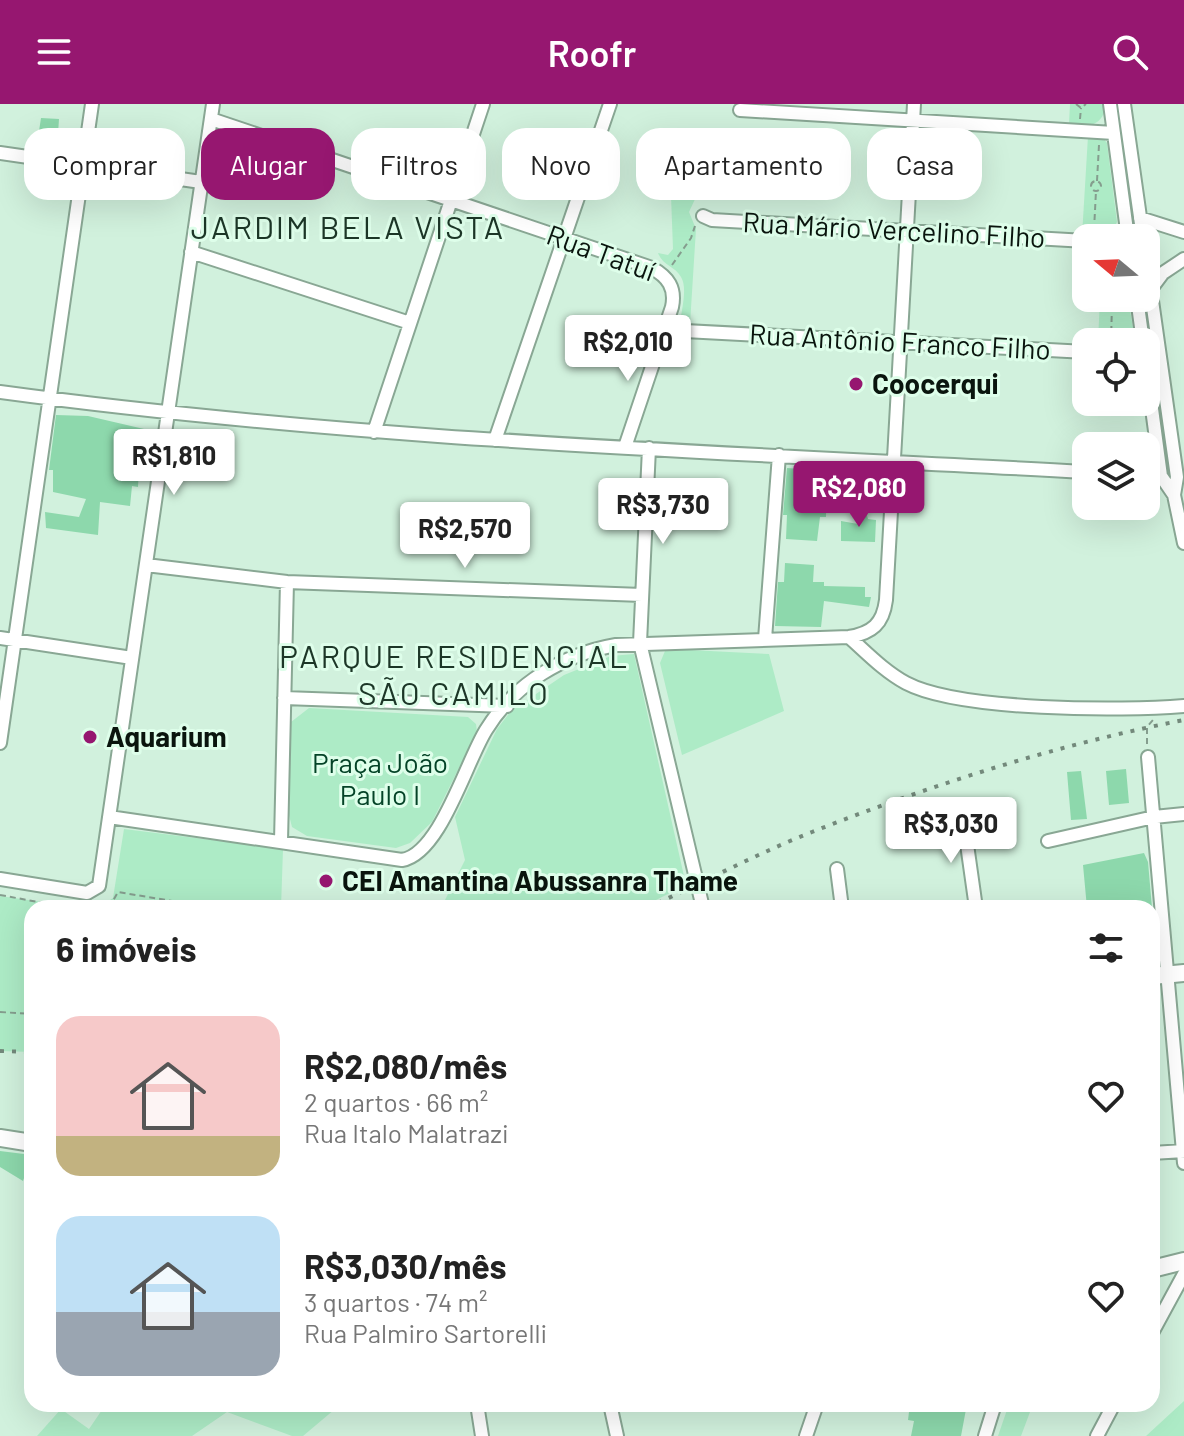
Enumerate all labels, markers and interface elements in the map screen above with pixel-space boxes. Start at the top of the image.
icon: menu [32,30,76,74]
icon: search [1108,30,1152,74]
text: Roofr [548,31,636,74]
chip: Comprar [24,128,185,200]
chip: Alugar [201,128,335,200]
chip: Filtros [351,128,486,200]
chip: Novo [502,128,620,200]
chip: Apartamento [636,128,851,200]
chip: Casa [867,128,982,200]
street label: Rua Mário Vercelino Filho [742,204,1046,254]
district label: JARDIM BELA VISTA [191,207,505,245]
street label: Rua Tatuí [542,217,660,287]
north arrow [1072,224,1160,312]
map controls [1072,224,1160,520]
pin: R$2,010 [554,315,702,383]
street label: Rua Antônio Franco Filho [748,316,1052,366]
text: R$2,010 [583,325,673,356]
button: locate [1072,328,1160,416]
place label: Coocerqui [872,366,999,400]
marker: Coocerqui [847,375,865,393]
pin: R$1,810 [100,429,248,497]
button: layers [1072,432,1160,520]
text: R$1,810 [132,439,216,470]
pin: R$2,080 [785,461,933,529]
text: R$2,080 [811,471,907,502]
pin: R$3,730 [589,478,737,546]
text: R$3,730 [616,488,710,519]
pin: R$2,570 [391,502,539,570]
text: R$2,570 [418,512,512,543]
district label: PARQUE RESIDENCIAL SÃO CAMILO [279,636,629,711]
place label: Aquarium [106,719,227,753]
marker: Aquarium [81,728,99,746]
park label: Praça João Paulo I [312,745,448,811]
pin: R$3,030 [877,797,1025,865]
text: R$3,030 [904,807,998,838]
place label: CEI Amantina Abussanra Thame [342,863,738,897]
marker: CEI Amantina Abussanra Thame [317,872,335,890]
icon: filters [1084,926,1128,970]
text: 6 imóveis [56,928,197,969]
text: R$2,080/mês [304,1045,507,1086]
icon: home [120,1048,216,1144]
icon: heart [1084,1074,1128,1118]
text: 2 quartos · 66 m² [304,1086,488,1117]
text: Rua Italo Malatrazi [304,1117,509,1148]
text: R$3,030/mês [304,1245,507,1286]
icon: home [120,1248,216,1344]
icon: heart [1084,1274,1128,1318]
text: 3 quartos · 74 m² [304,1286,487,1317]
text: Rua Palmiro Sartorelli [304,1317,547,1348]

